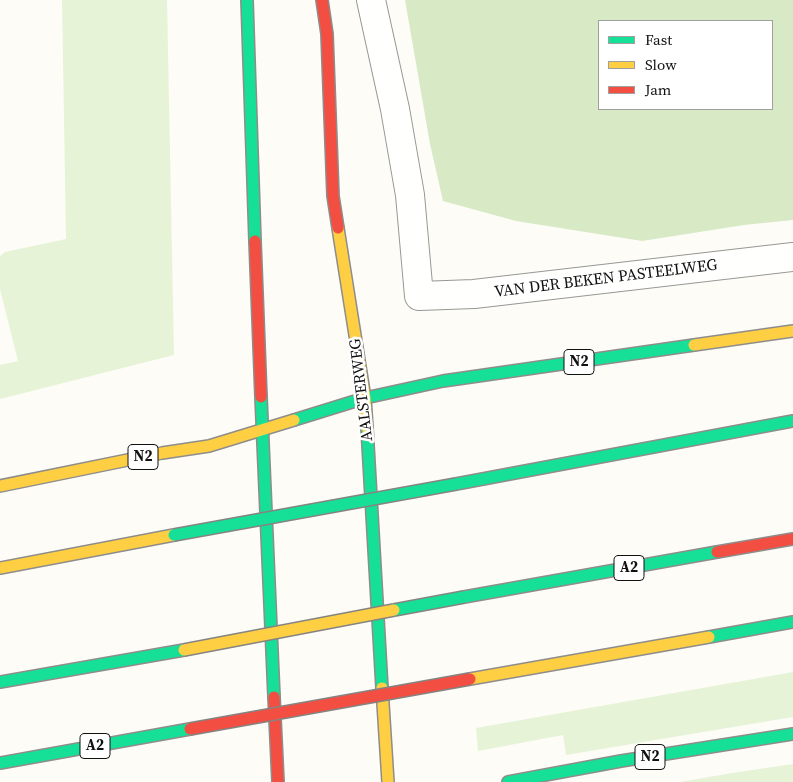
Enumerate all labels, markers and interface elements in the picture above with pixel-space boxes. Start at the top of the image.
legend [598,20,773,110]
text: Fast [645,29,672,50]
text: Slow [645,54,677,75]
text: Jam [645,79,671,100]
street label: VAN DER BEKEN PASTEELWEG [493,256,719,302]
street label: AALSTERWEG [346,338,378,442]
road number: N2 [564,350,594,374]
road number: N2 [128,444,158,470]
road number: A2 [614,556,644,580]
road number: A2 [80,734,110,758]
road number: N2 [635,744,665,770]

